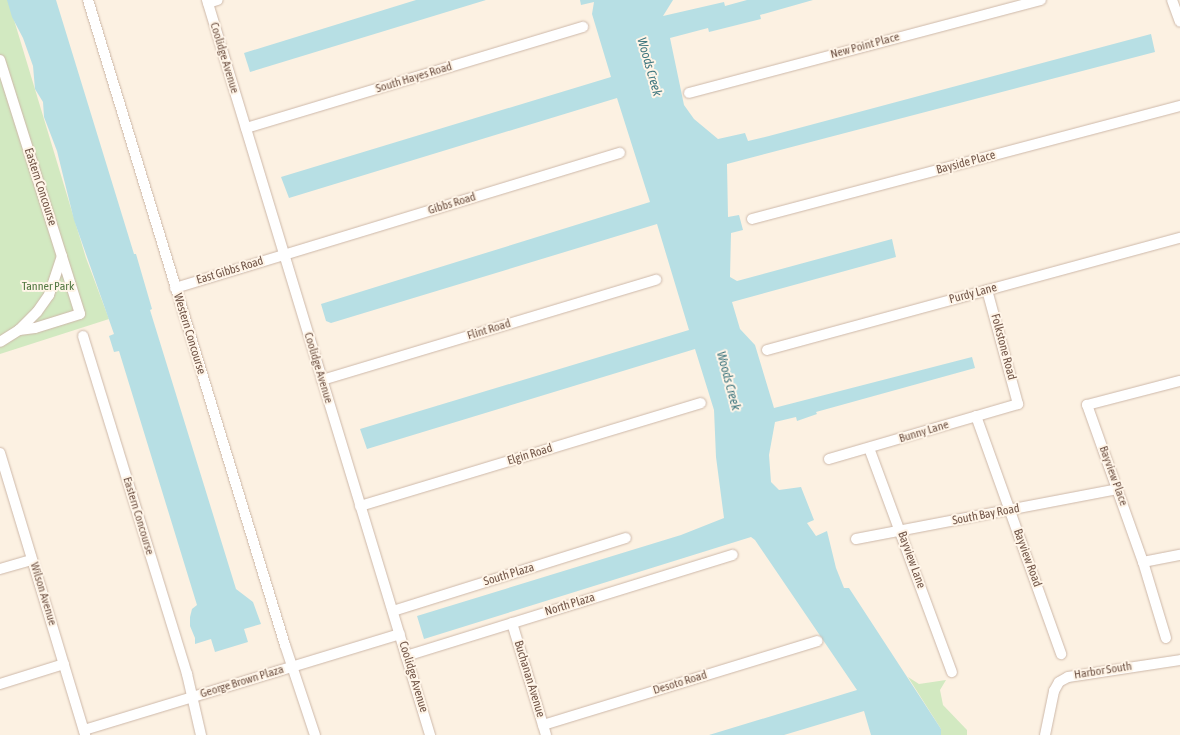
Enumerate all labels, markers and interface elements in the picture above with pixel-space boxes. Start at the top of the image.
street label: Coolidge Avenue [206,21,242,95]
street label: New Point Place [829,30,901,62]
water label: Woods Creek [633,36,665,98]
street label: South Hayes Road [374,60,454,96]
street label: Eastern Concourse [21,146,59,228]
street label: Bayside Place [935,148,997,178]
street label: Gibbs Road [426,190,478,218]
street label: East Gibbs Road [195,254,265,288]
park label: Tanner Park [22,280,74,294]
street label: Purdy Lane [947,281,999,307]
street label: Western Concourse [170,292,208,376]
street label: Folkstone Road [987,312,1019,382]
street label: Flint Road [466,317,512,343]
street label: Coolidge Avenue [300,331,336,405]
water label: Woods Creek [713,350,743,412]
street label: Bunny Lane [897,418,951,446]
street label: Elgin Road [506,441,554,469]
street label: Bayview Place [1096,444,1130,508]
street label: Eastern Concourse [119,475,157,557]
street label: South Bay Road [951,501,1021,529]
street label: Bayview Road [1010,527,1044,589]
street label: Bayview Lane [894,530,928,590]
street label: Wilson Avenue [27,561,59,627]
street label: South Plaza [482,561,536,589]
street label: North Plaza [543,591,597,619]
street label: Buchanan Avenue [511,639,547,719]
street label: Coolidge Avenue [395,640,431,714]
street label: Harbor South [1073,659,1133,683]
street label: George Brown Plaza [199,662,285,702]
street label: Desoto Road [651,668,709,698]

